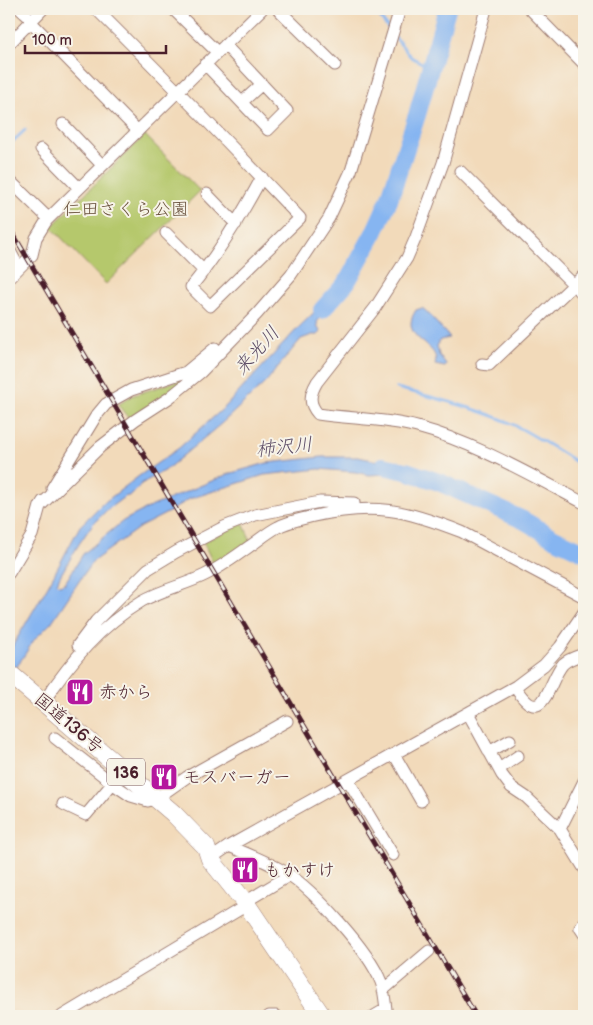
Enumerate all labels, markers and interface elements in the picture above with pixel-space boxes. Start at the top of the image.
scale bar [25,22,166,54]
text: 100 m [32,31,72,50]
park label: 仁田さくら公園 [63,199,189,220]
water label: 来光川 [229,322,285,380]
water label: 柿沢川 [255,433,314,462]
restaurant icon: 赤から [65,677,95,707]
place label: 赤から [99,682,153,703]
street label: 国道136号 [30,689,107,758]
road number: 136 [107,759,145,786]
restaurant icon: モスバーガー [149,762,179,792]
place label: モスバーガー [183,767,291,788]
restaurant icon: もかすけ [230,855,260,885]
place label: もかすけ [264,860,335,881]

